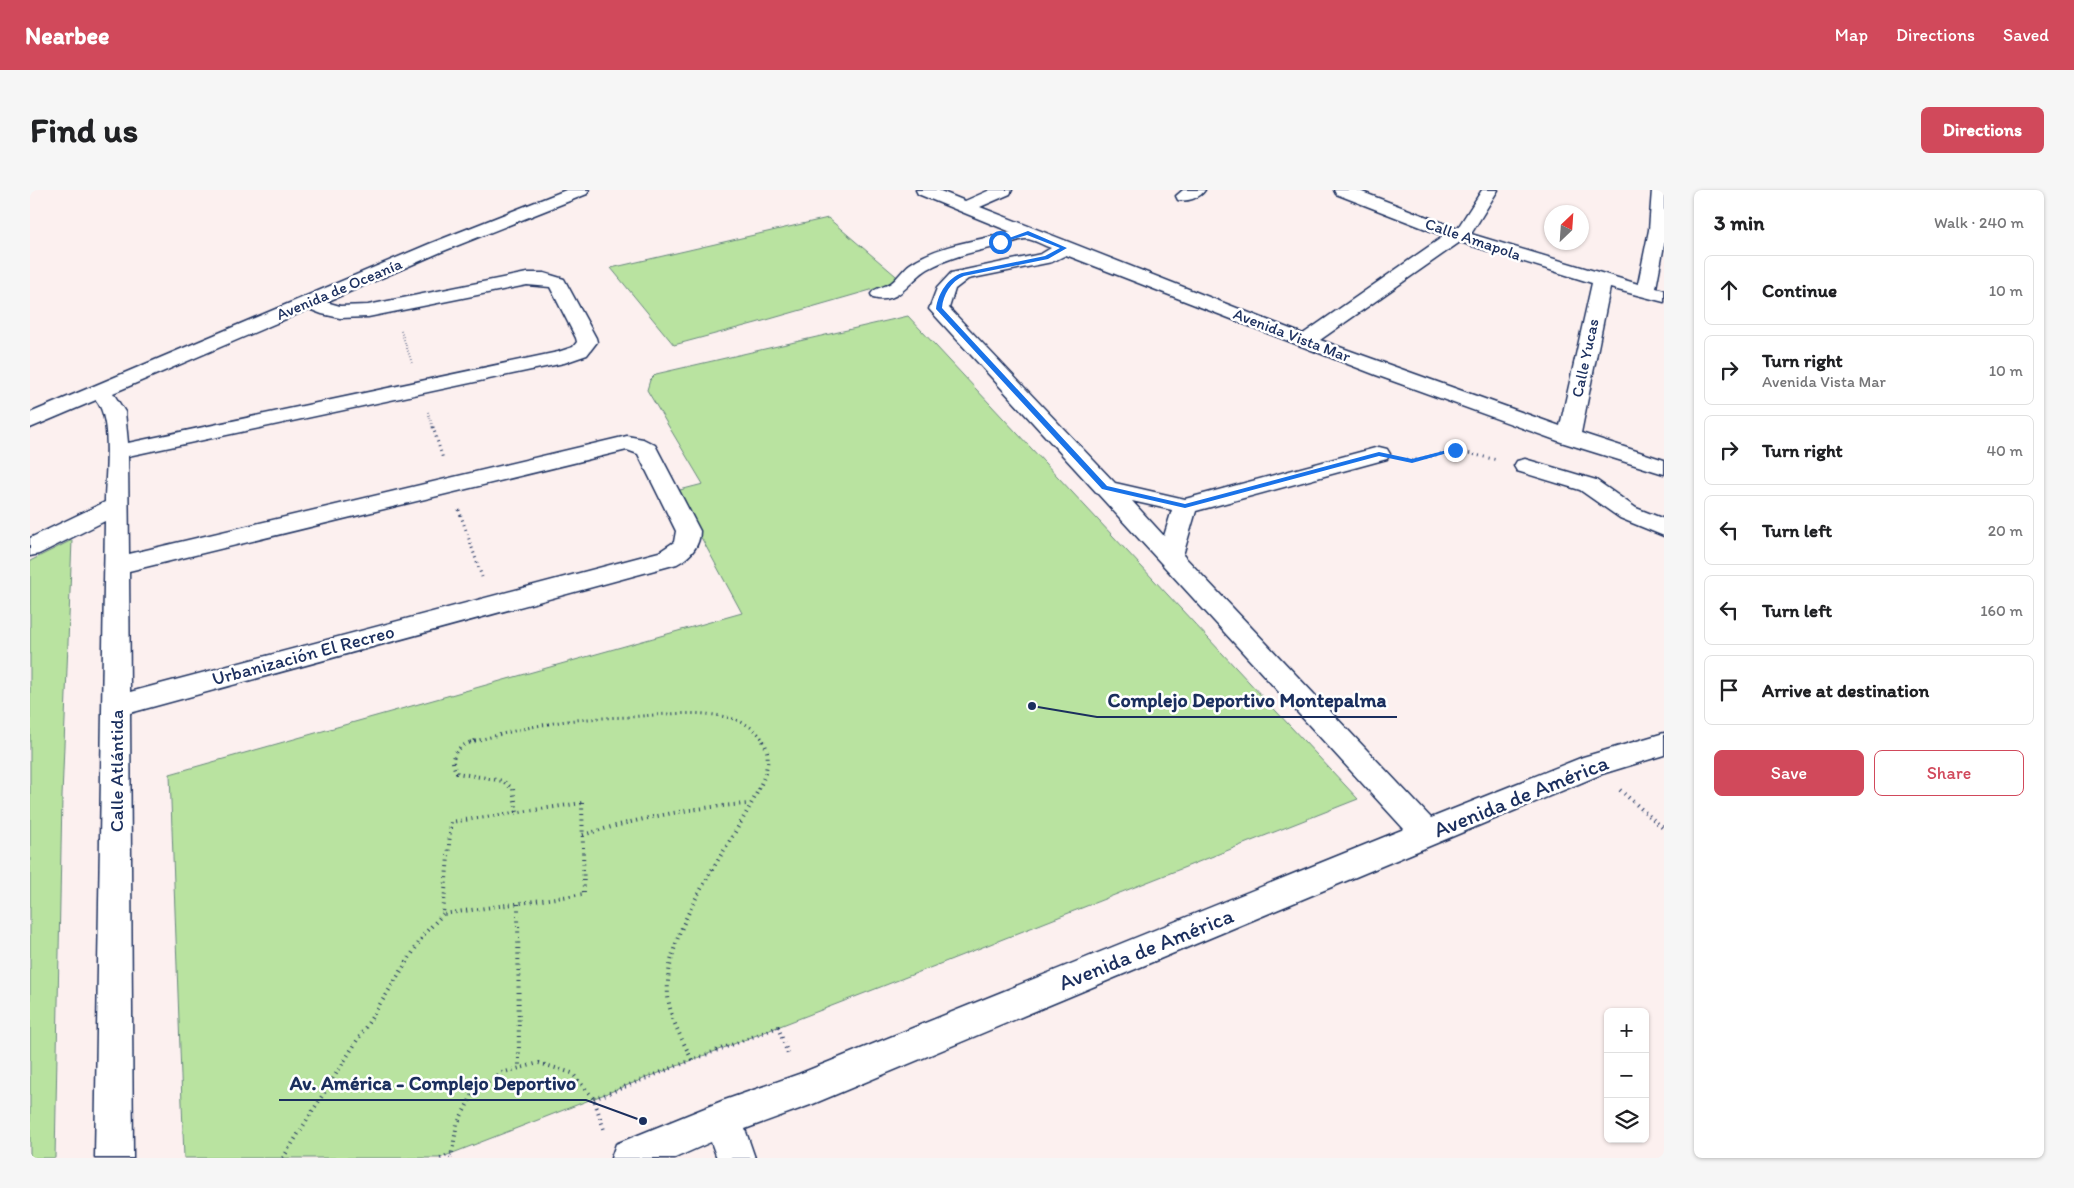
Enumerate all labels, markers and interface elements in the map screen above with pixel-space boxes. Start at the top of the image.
text: Nearbee [25,21,109,50]
text: Map [1835,24,1868,46]
text: Directions [1896,24,1975,46]
text: Saved [2003,24,2049,46]
button: Directions [1921,107,2044,153]
text: Find us [30,109,138,151]
north arrow [1544,205,1589,250]
text: 3 min [1714,210,1764,235]
text: Walk · 240 m [1934,213,2024,232]
street label: Calle Amapola [1423,214,1523,264]
route start [989,231,1012,254]
street label: Avenida de Oceanía [273,254,405,324]
icon: ahead [1715,276,1743,304]
text: Continue [1762,279,1837,302]
text: 10 m [1989,281,2023,300]
street label: Avenida Vista Mar [1231,304,1354,366]
street label: Calle Yucas [1567,317,1603,399]
text: Turn right [1762,349,1843,372]
icon: right [1715,356,1743,384]
text: 10 m [1989,361,2023,380]
text: Avenida Vista Mar [1762,372,1886,391]
icon: right [1715,436,1743,464]
route end [1444,439,1467,462]
text: Turn right [1762,439,1843,462]
text: 40 m [1986,441,2023,460]
icon: left [1715,516,1743,544]
text: Turn left [1762,519,1832,542]
text: 20 m [1988,521,2023,540]
icon: left [1715,596,1743,624]
text: Turn left [1762,599,1832,622]
text: 160 m [1980,601,2023,620]
street label: Urbanización El Recreo [209,620,397,690]
icon: arrive [1715,676,1743,704]
text: Arrive at destination [1762,679,1929,702]
callout: Complejo Deportivo Montepalma [1097,682,1397,717]
text: Complejo Deportivo Montepalma [1108,688,1387,713]
street label: Calle Atlántida [105,710,128,832]
street label: Avenida de América [1430,748,1613,843]
button: Save [1714,750,1864,796]
button: Share [1874,750,2024,796]
street label: Avenida de América [1055,901,1238,996]
map controls [1604,1008,1649,1143]
button: + [1604,1008,1649,1053]
button: − [1604,1053,1649,1098]
callout: Av. América - Complejo Deportivo [279,1065,586,1100]
text: Av. América - Complejo Deportivo [289,1071,576,1096]
button: layers [1604,1098,1649,1143]

